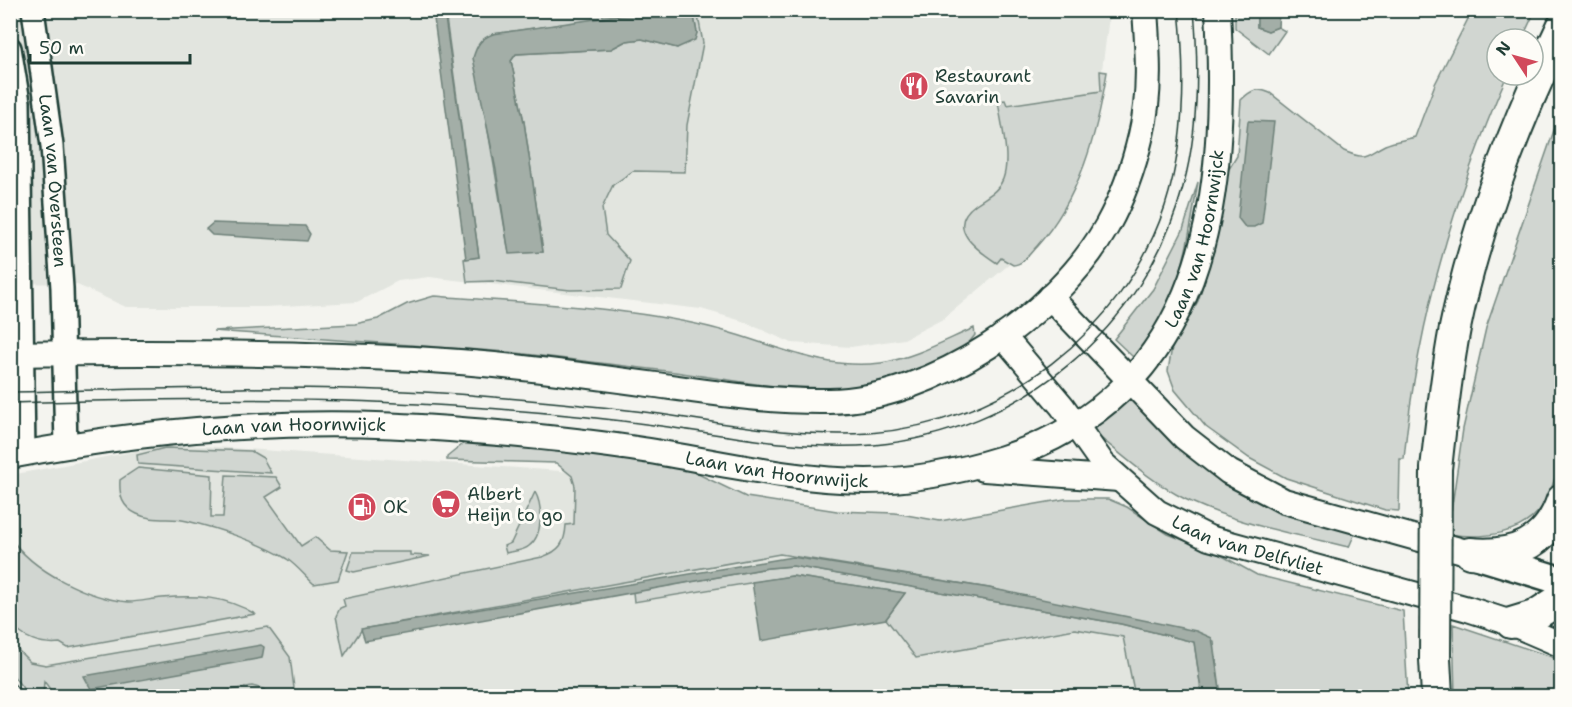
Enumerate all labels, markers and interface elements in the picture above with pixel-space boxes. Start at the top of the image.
scale bar [30,27,190,65]
north arrow [1485,27,1545,87]
text: 50 m [39,36,84,60]
text: N [1491,37,1515,60]
place label: Restaurant Savarin [935,64,1031,109]
restaurant icon: Restaurant Savarin [898,70,930,102]
street label: Laan van Oversteen [33,93,73,268]
street label: Laan van Hoornwijck [1159,149,1229,332]
street label: Laan van Hoornwijck [201,412,387,441]
street label: Laan van Hoornwijck [683,445,869,493]
place label: Albert Heijn to go [467,482,563,527]
supermarket icon: Albert Heijn to go [430,488,462,520]
fuel station icon: OK [346,491,378,523]
place label: OK [383,495,408,519]
street label: Laan van Delfvliet [1168,509,1326,581]

